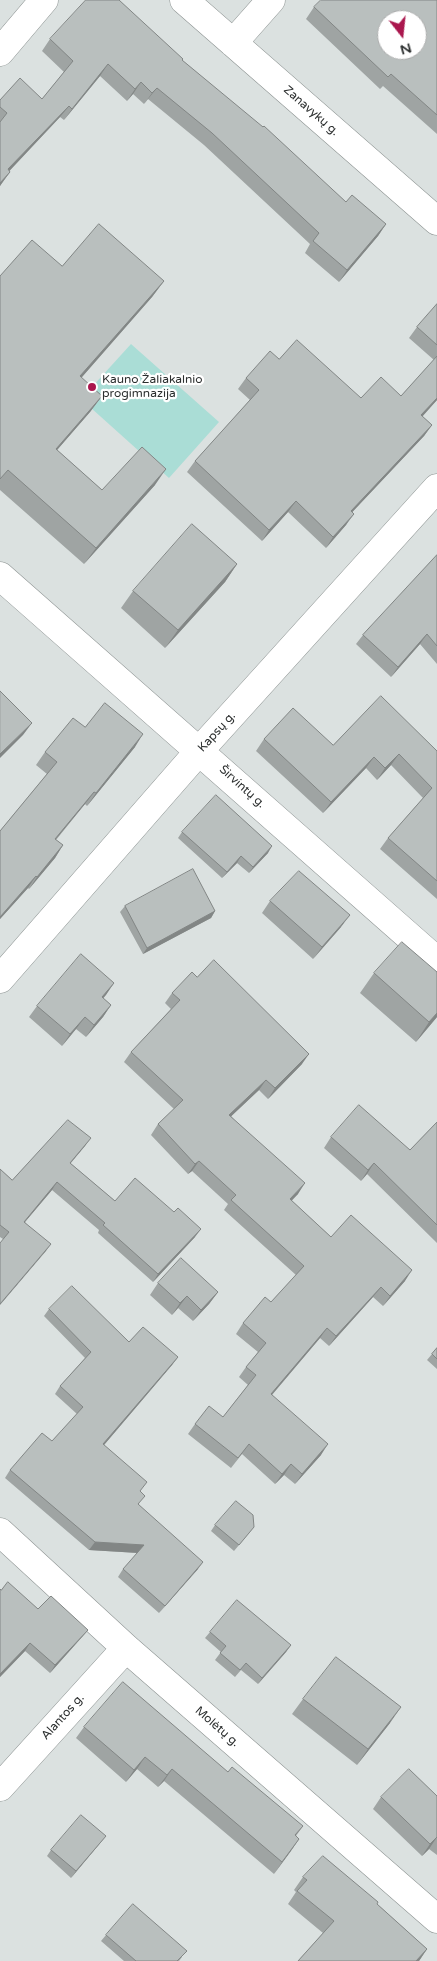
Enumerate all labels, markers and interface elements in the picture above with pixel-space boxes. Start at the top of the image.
north arrow [377,10,427,60]
text: N [398,39,414,59]
street label: Zanavykų g. [280,83,342,139]
place label: Kauno Žaliakalnio progimnazija [102,373,203,401]
marker: Kauno Žaliakalnio progimnazija [86,381,98,393]
street label: Kapsų g. [195,709,239,755]
street label: Širvintų g. [216,763,268,811]
street label: Alantos g. [39,1691,87,1743]
street label: Molėtų g. [192,1704,242,1750]

